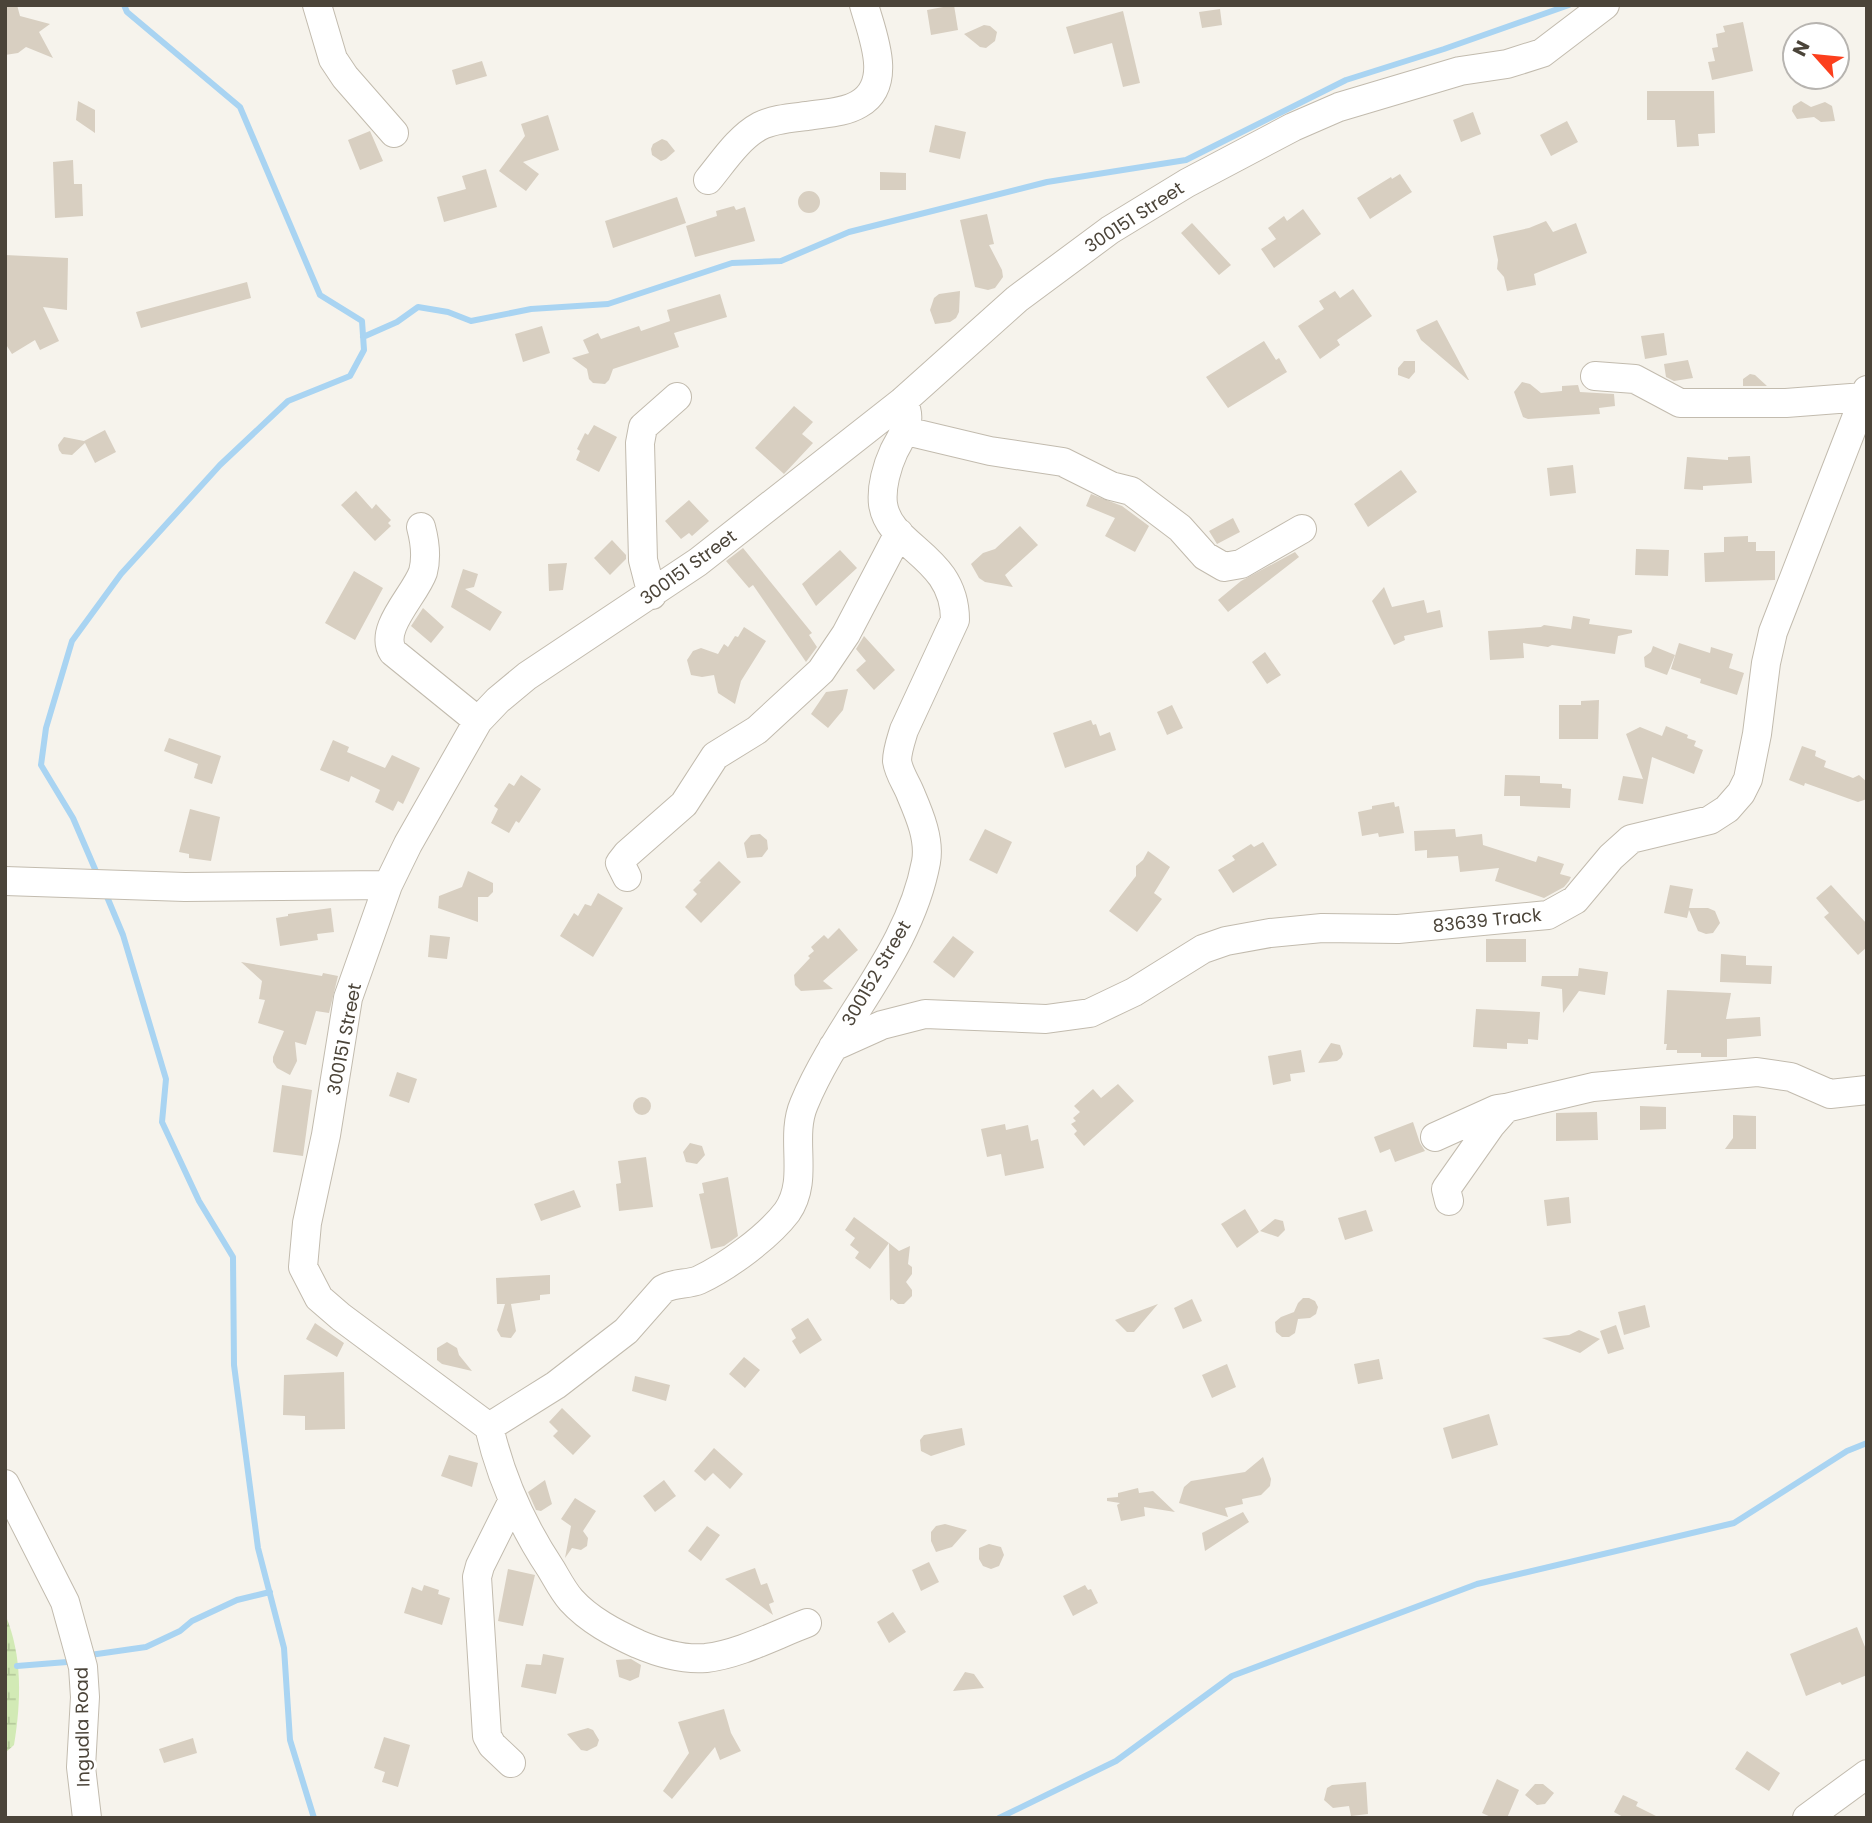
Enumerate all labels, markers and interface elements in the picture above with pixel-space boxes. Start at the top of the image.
north arrow [1781,21,1851,91]
text: N [1786,36,1817,61]
street label: 300151 Street [1080,176,1188,258]
street label: 300151 Street [635,524,741,610]
street label: 83639 Track [1432,902,1543,938]
street label: 300152 Street [836,916,916,1030]
street label: 300151 Street [321,981,367,1097]
street label: Ingudla Road [68,1667,96,1787]

